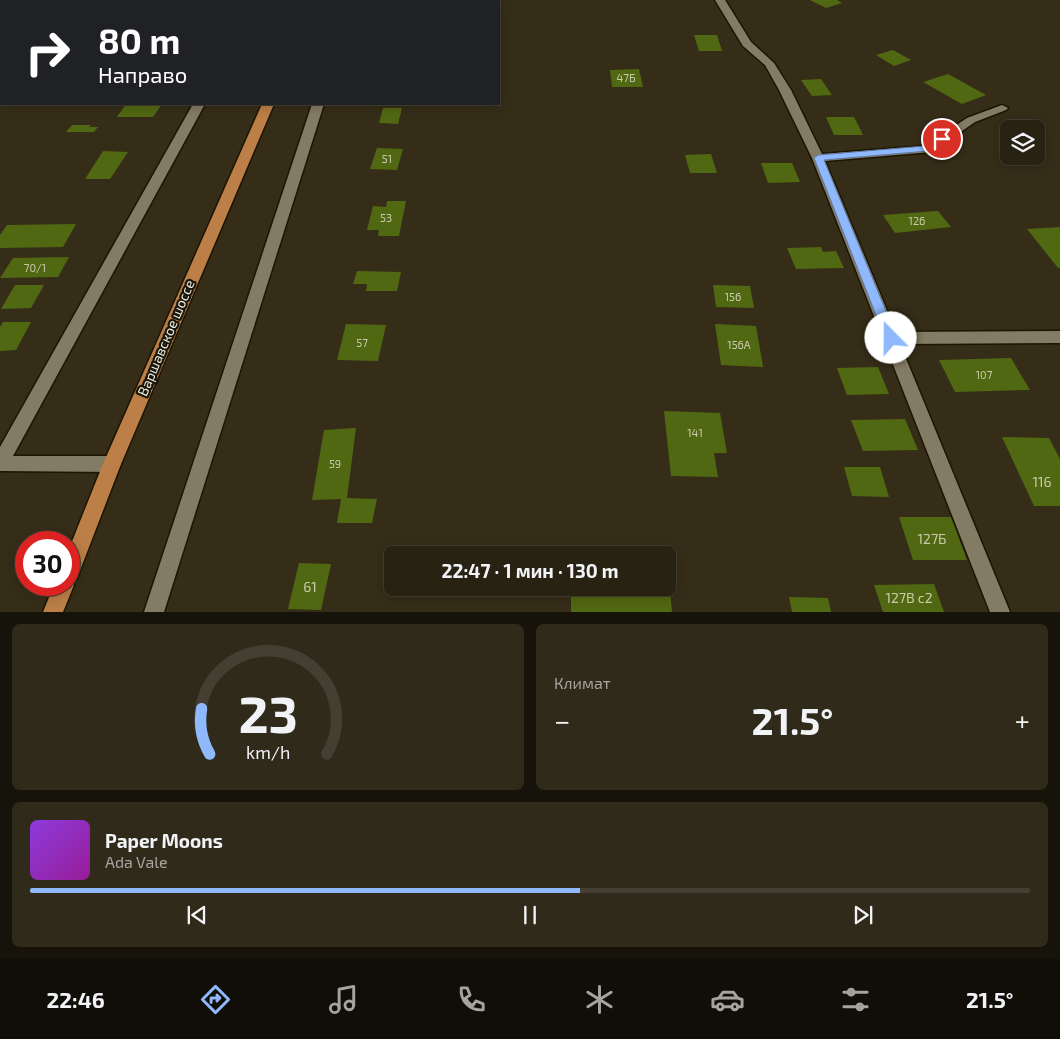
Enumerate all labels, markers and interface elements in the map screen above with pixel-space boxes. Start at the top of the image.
text: 80 m [98,19,180,61]
icon: right [15,20,80,85]
text: Направо [98,61,187,87]
house number: 47Б [617,71,636,84]
pin [921,118,963,160]
map controls [1000,120,1045,165]
button: layers [1000,120,1045,165]
icon: arrive [928,125,956,153]
house number: 51 [382,152,392,165]
house number: 53 [380,211,392,224]
house number: 126 [909,214,925,227]
house number: 70/1 [24,261,46,274]
street label: Варшавское шоссе [133,277,198,399]
house number: 156 [725,290,741,303]
position arrow [864,311,916,363]
house number: 57 [356,336,368,349]
house number: 156А [727,338,751,351]
house number: 107 [976,368,993,381]
house number: 141 [687,426,703,439]
house number: 59 [329,457,341,470]
house number: 116 [1032,473,1052,490]
house number: 127Б [918,530,947,547]
speed limit sign: 30 [15,531,80,596]
text: 22:47 · 1 мин · 130 m [441,559,619,582]
house number: 61 [303,578,317,595]
house number: 127В с2 [885,589,933,606]
text: Климат [554,673,611,692]
text: 23 [238,681,298,743]
text: 21.5° [752,697,833,743]
text: − [554,703,570,737]
text: + [1015,703,1030,737]
text: km/h [246,741,290,763]
text: Paper Moons [105,829,223,852]
text: Ada Vale [105,852,168,871]
icon: previous [183,901,211,929]
icon: pause [516,901,544,929]
icon: next [849,901,877,929]
icon: directions [198,982,233,1017]
icon: music [326,982,361,1017]
icon: phone [454,982,489,1017]
icon: climate [582,982,617,1017]
icon: car [710,982,745,1017]
icon: filters [838,982,873,1017]
text: 22:46 [47,986,105,1012]
text: 21.5° [966,986,1013,1012]

